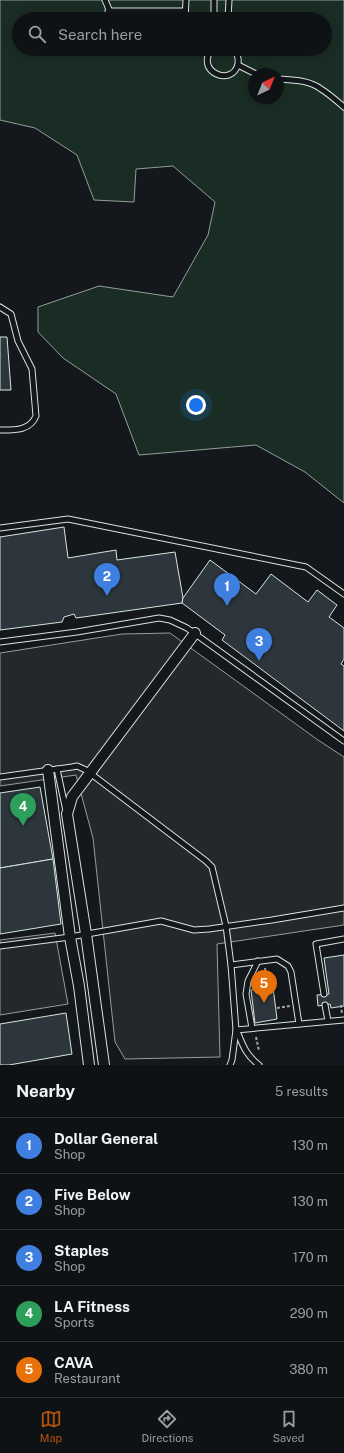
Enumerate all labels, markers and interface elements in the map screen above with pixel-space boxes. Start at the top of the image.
search box [12,12,332,56]
icon: search [26,23,48,45]
text: Search here [58,26,142,43]
north arrow [248,68,284,104]
your location [186,395,206,415]
pin: 2 [94,563,120,596]
pin: 1 [214,573,240,606]
pin: 3 [246,628,272,661]
pin: 4 [10,793,36,826]
pin: 5 [251,970,277,1003]
text: Nearby [16,1081,75,1101]
text: 5 results [275,1084,328,1099]
text: Dollar General [54,1130,158,1147]
text: 1 [26,1138,32,1153]
text: 130 m [292,1138,328,1153]
text: Shop [54,1147,85,1162]
text: Five Below [54,1186,131,1203]
text: 2 [25,1194,33,1209]
text: 130 m [292,1194,328,1209]
text: Shop [54,1203,85,1218]
text: Staples [54,1242,109,1259]
text: 3 [25,1250,33,1265]
text: 170 m [293,1250,328,1265]
text: Shop [54,1259,85,1274]
text: LA Fitness [54,1298,130,1315]
text: 4 [25,1306,33,1321]
text: 290 m [290,1306,328,1321]
text: Sports [54,1315,94,1330]
text: CAVA [54,1354,93,1371]
text: 5 [25,1362,33,1377]
text: 380 m [289,1362,328,1377]
text: Restaurant [54,1371,120,1386]
tab: Map [40,1408,62,1444]
tab: Directions [142,1408,193,1444]
tab: Saved [273,1408,304,1444]

